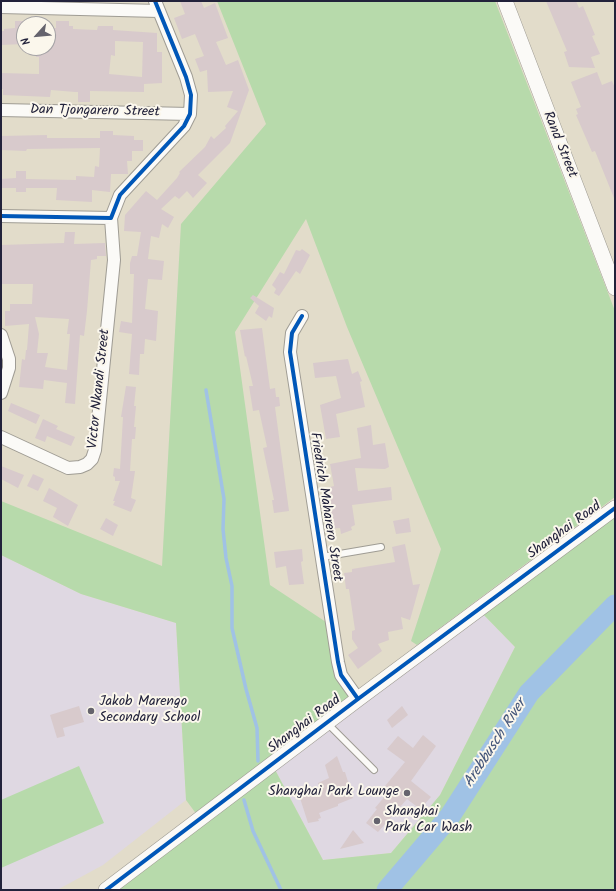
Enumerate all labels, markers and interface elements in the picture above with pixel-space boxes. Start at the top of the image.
north arrow [16,16,56,56]
text: N [17,34,36,48]
street label: Dan Tjongarero Street [30,102,160,122]
street label: Rand Street [538,109,580,181]
street label: Victor Nkandi Street [85,328,115,450]
street label: Friedrich Maharero Street [305,431,345,583]
street label: Shanghai Road [525,499,605,563]
street label: Shanghai Road [265,692,345,758]
place label: Jakob Marengo Secondary School [99,695,200,728]
water label: Arebbusch River [461,697,531,791]
marker: Jakob Marengo Secondary School [86,706,96,716]
place label: Shanghai Park Lounge [268,785,399,801]
marker: Shanghai Park Lounge [402,788,412,798]
place label: Shanghai Park Car Wash [385,805,472,838]
marker: Shanghai Park Car Wash [372,816,382,826]

